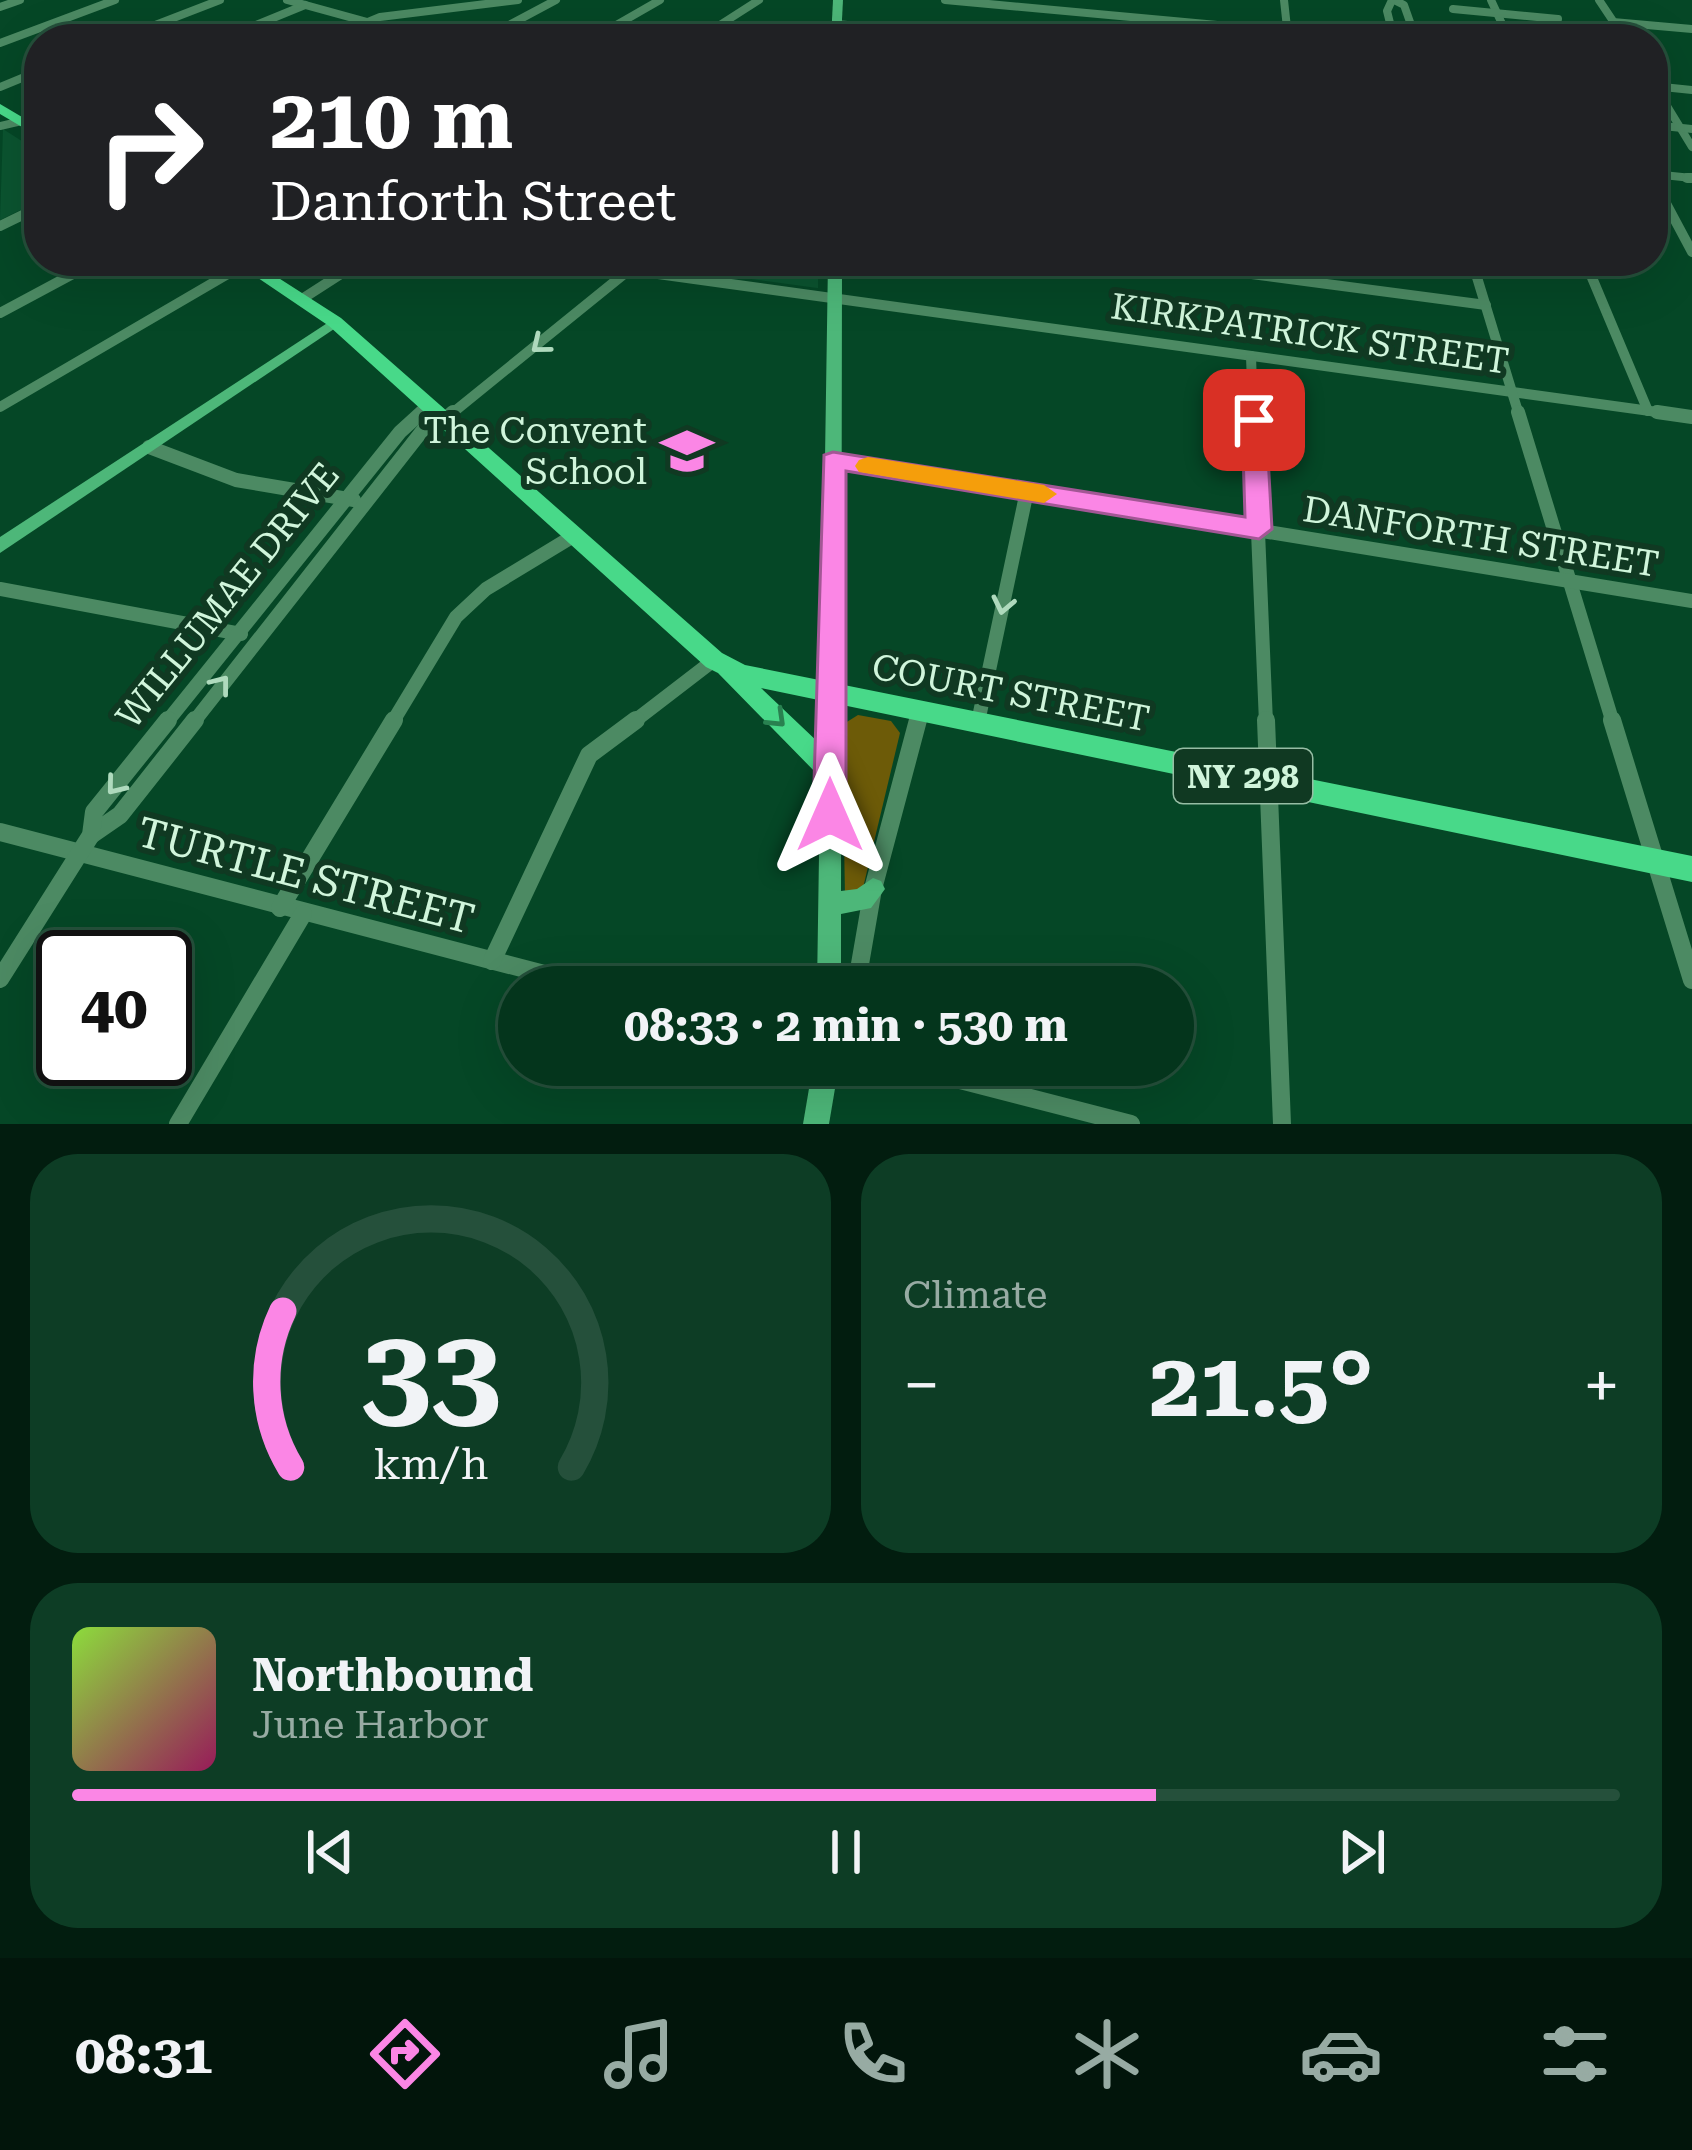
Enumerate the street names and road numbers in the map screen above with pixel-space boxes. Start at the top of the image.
street label: KIRKPATRICK STREET [1108,285,1511,383]
street label: WILLUMAE DRIVE [108,454,348,737]
street label: DANFORTH STREET [1300,488,1662,586]
street label: COURT STREET [869,645,1153,740]
road number: NY 298 [1174,749,1312,803]
street label: TURTLE STREET [132,807,479,944]

